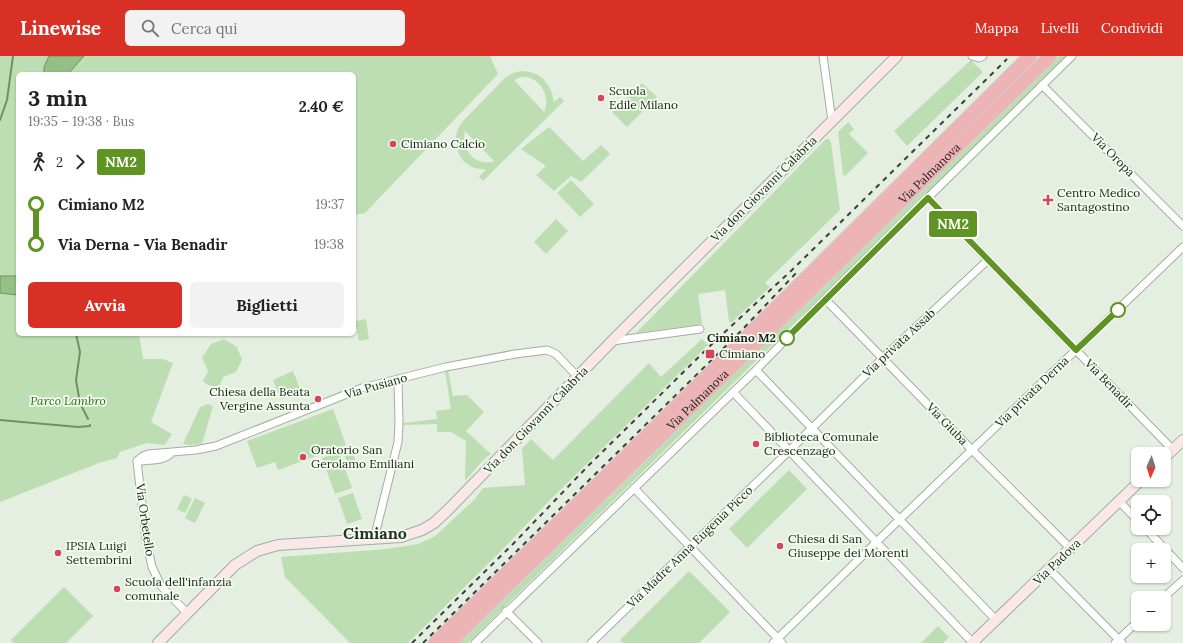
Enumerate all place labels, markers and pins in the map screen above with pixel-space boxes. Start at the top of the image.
place label: Scuola Edile Milano [609,83,678,112]
marker: Scuola Edile Milano [596,93,606,103]
place label: Cimiano Calcio [401,136,485,151]
marker: Cimiano Calcio [388,139,398,149]
place label: Centro Medico Santagostino [1057,185,1140,214]
marker: Centro Medico Santagostino [1042,194,1054,206]
unlabelled marker [1110,302,1126,318]
place label: Cimiano M2 [707,330,776,345]
marker: Cimiano M2 [779,330,795,346]
place label: Cimiano [719,346,765,361]
marker: Cimiano [704,348,716,360]
place label: Chiesa della Beata Vergine Assunta [209,384,310,413]
marker: Chiesa della Beata Vergine Assunta [313,394,323,404]
place label: Biblioteca Comunale Crescenzago [764,429,879,458]
marker: Biblioteca Comunale Crescenzago [751,439,761,449]
place label: Oratorio San Gerolamo Emiliani [311,442,414,471]
marker: Oratorio San Gerolamo Emiliani [298,452,308,462]
place label: Chiesa di San Giuseppe dei Morenti [788,531,909,560]
place label: IPSIA Luigi Settembrini [66,538,132,567]
marker: Chiesa di San Giuseppe dei Morenti [775,541,785,551]
marker: IPSIA Luigi Settembrini [53,548,63,558]
place label: Scuola dell'infanzia comunale [125,574,232,603]
marker: Scuola dell'infanzia comunale [112,584,122,594]

